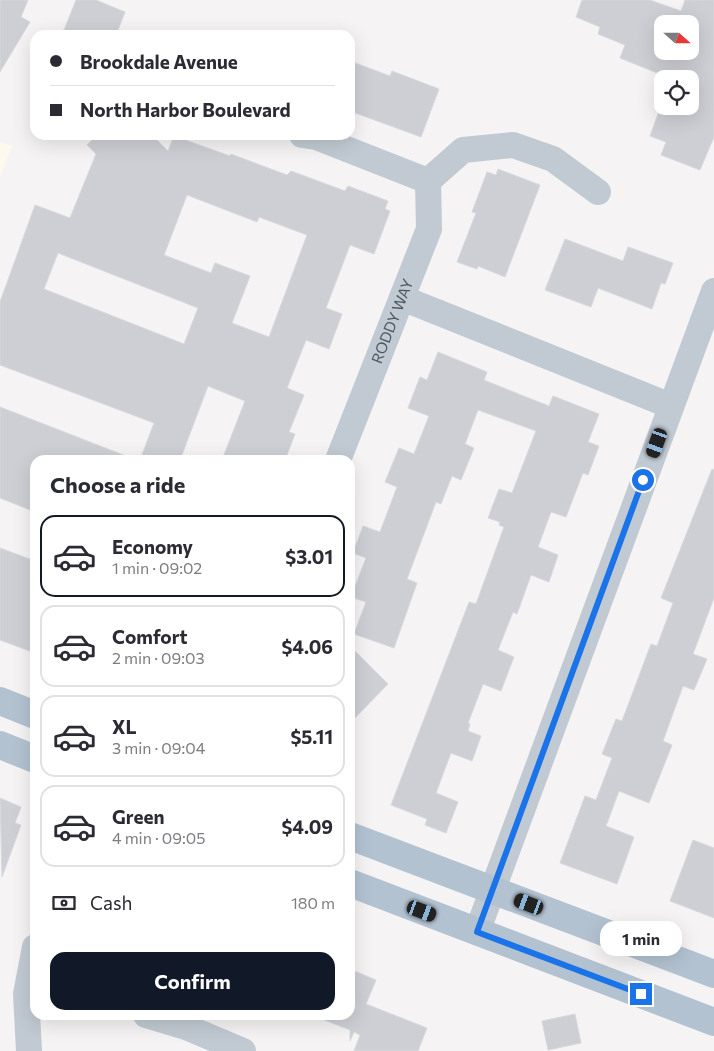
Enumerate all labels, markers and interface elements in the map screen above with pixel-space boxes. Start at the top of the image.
north arrow [654,15,699,60]
map controls [654,15,699,115]
text: Brookdale Avenue [80,50,238,73]
button: locate [654,70,699,115]
text: North Harbor Boulevard [80,98,291,121]
street label: RODDY WAY [367,276,417,366]
car [644,426,669,460]
route start [632,469,654,491]
text: Choose a ride [50,471,185,498]
icon: car [52,534,97,579]
text: Economy [112,535,193,558]
text: $3.01 [285,545,333,568]
text: 1 min · 09:02 [112,558,202,577]
icon: car [52,624,97,669]
text: Comfort [112,625,188,648]
text: $4.06 [281,635,333,658]
text: 2 min · 09:03 [112,648,205,667]
icon: car [52,714,97,759]
text: XL [112,715,137,738]
text: $5.11 [290,725,333,748]
text: 3 min · 09:04 [112,738,205,757]
icon: car [52,804,97,849]
text: Green [112,805,164,828]
text: $4.09 [281,815,333,838]
text: 4 min · 09:05 [112,828,205,847]
icon: cash [50,889,78,917]
text: Cash [90,891,132,914]
car [512,892,545,916]
text: 180 m [291,893,335,912]
car [405,899,438,923]
callout: 1 min [600,922,682,956]
text: 1 min [622,929,660,948]
button: Confirm [50,952,335,1010]
route end [630,983,652,1005]

